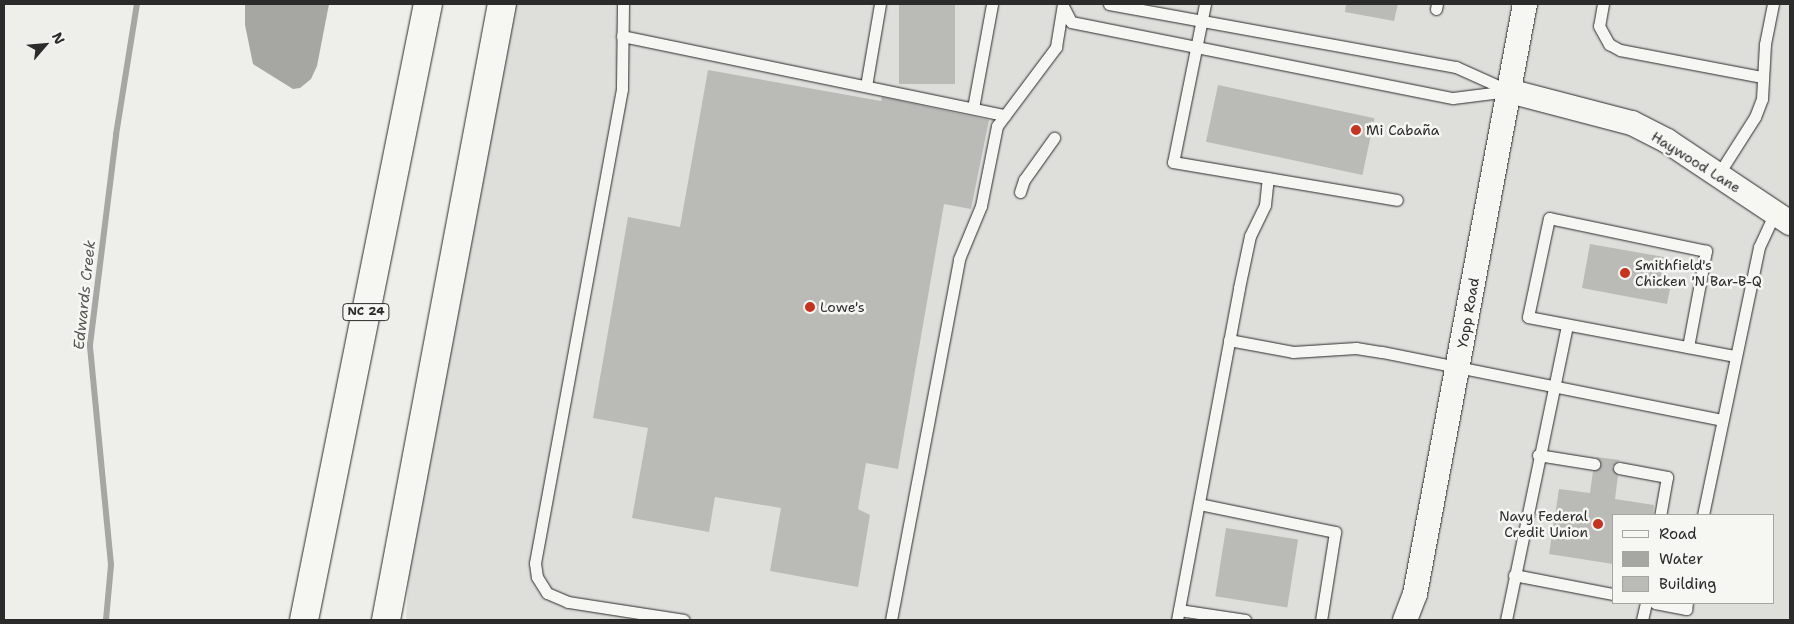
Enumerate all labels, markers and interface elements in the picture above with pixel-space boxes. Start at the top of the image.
north arrow [20,20,70,70]
text: N [48,29,69,47]
place label: Mi Cabaña [1366,122,1439,138]
marker: Mi Cabaña [1350,124,1362,136]
street label: Haywood Lane [1648,128,1744,196]
water label: Edwards Creek [70,239,100,351]
place label: Smithfield's Chicken 'N Bar-B-Q [1635,257,1762,290]
marker: Smithfield's Chicken 'N Bar-B-Q [1619,267,1631,279]
street label: Yopp Road [1454,276,1482,350]
place label: Lowe's [820,299,865,315]
marker: Lowe's [804,301,816,313]
road number: NC 24 [342,302,390,322]
place label: Navy Federal Credit Union [1499,508,1588,540]
legend [1612,514,1774,604]
marker: Navy Federal Credit Union [1592,518,1604,530]
text: Road [1659,524,1697,544]
text: Water [1659,549,1703,569]
text: Building [1659,574,1716,594]

